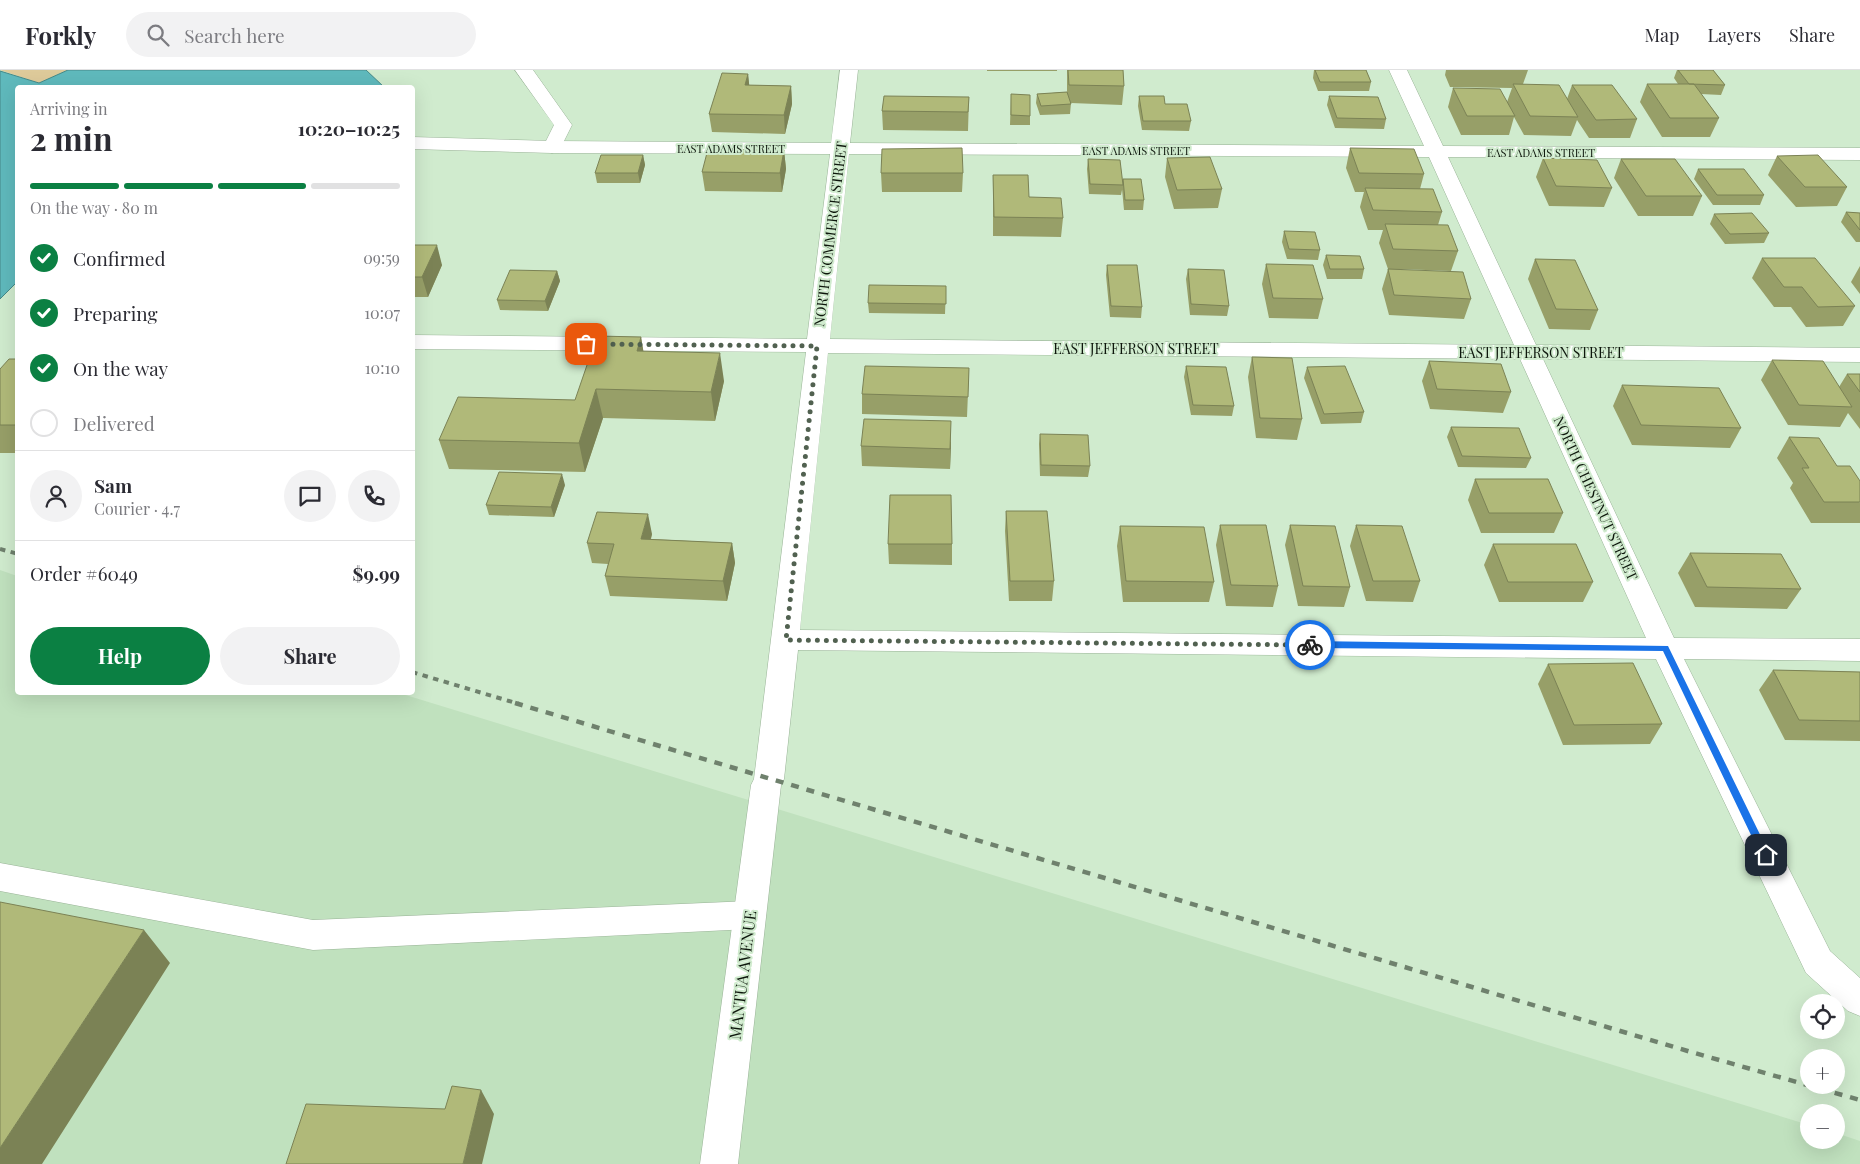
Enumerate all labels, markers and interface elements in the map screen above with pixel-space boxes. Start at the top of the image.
search box [126,12,476,57]
text: Forkly [25,19,96,51]
icon: search [144,21,172,49]
text: Search here [184,22,285,48]
text: Map [1644,23,1679,47]
text: Layers [1707,23,1761,47]
text: Share [1789,23,1835,47]
text: Arriving in [30,98,108,119]
text: 10:20–10:25 [298,115,400,141]
text: 2 min [30,116,113,159]
street label: NORTH COMMERCE STREET [809,140,851,328]
street label: EAST ADAMS STREET [677,141,785,156]
street label: EAST ADAMS STREET [1082,143,1190,158]
street label: EAST ADAMS STREET [1487,145,1595,160]
text: On the way · 80 m [30,197,158,218]
icon: check [30,244,58,272]
text: Confirmed [73,245,166,271]
text: 09:59 [363,247,400,268]
icon: check [30,299,58,327]
text: Preparing [73,300,158,326]
text: 10:07 [364,302,400,323]
pin [565,323,607,365]
icon: bag [572,330,600,358]
street label: EAST JEFFERSON STREET [1053,339,1219,358]
street label: EAST JEFFERSON STREET [1458,343,1624,362]
icon: check [30,354,58,382]
text: On the way [73,355,168,381]
text: 10:10 [365,357,400,378]
text: Delivered [73,410,155,436]
street label: NORTH CHESTNUT STREET [1550,413,1643,583]
button: person [30,470,82,522]
button: chat [284,470,336,522]
button: phone [348,470,400,522]
text: Sam [94,472,132,498]
text: Courier · 4.7 [94,498,180,519]
text: Order #6049 [30,560,138,586]
text: $9.99 [353,560,400,586]
courier [1285,620,1335,670]
button: Help [30,627,210,685]
button: Share [220,627,400,685]
icon: bike [1296,631,1324,659]
pin [1745,834,1787,876]
icon: home [1752,841,1780,869]
street label: MANTUA AVENUE [724,909,760,1041]
map controls [1800,994,1845,1149]
button: locate [1800,994,1845,1039]
button: + [1800,1049,1845,1094]
button: − [1800,1104,1845,1149]

